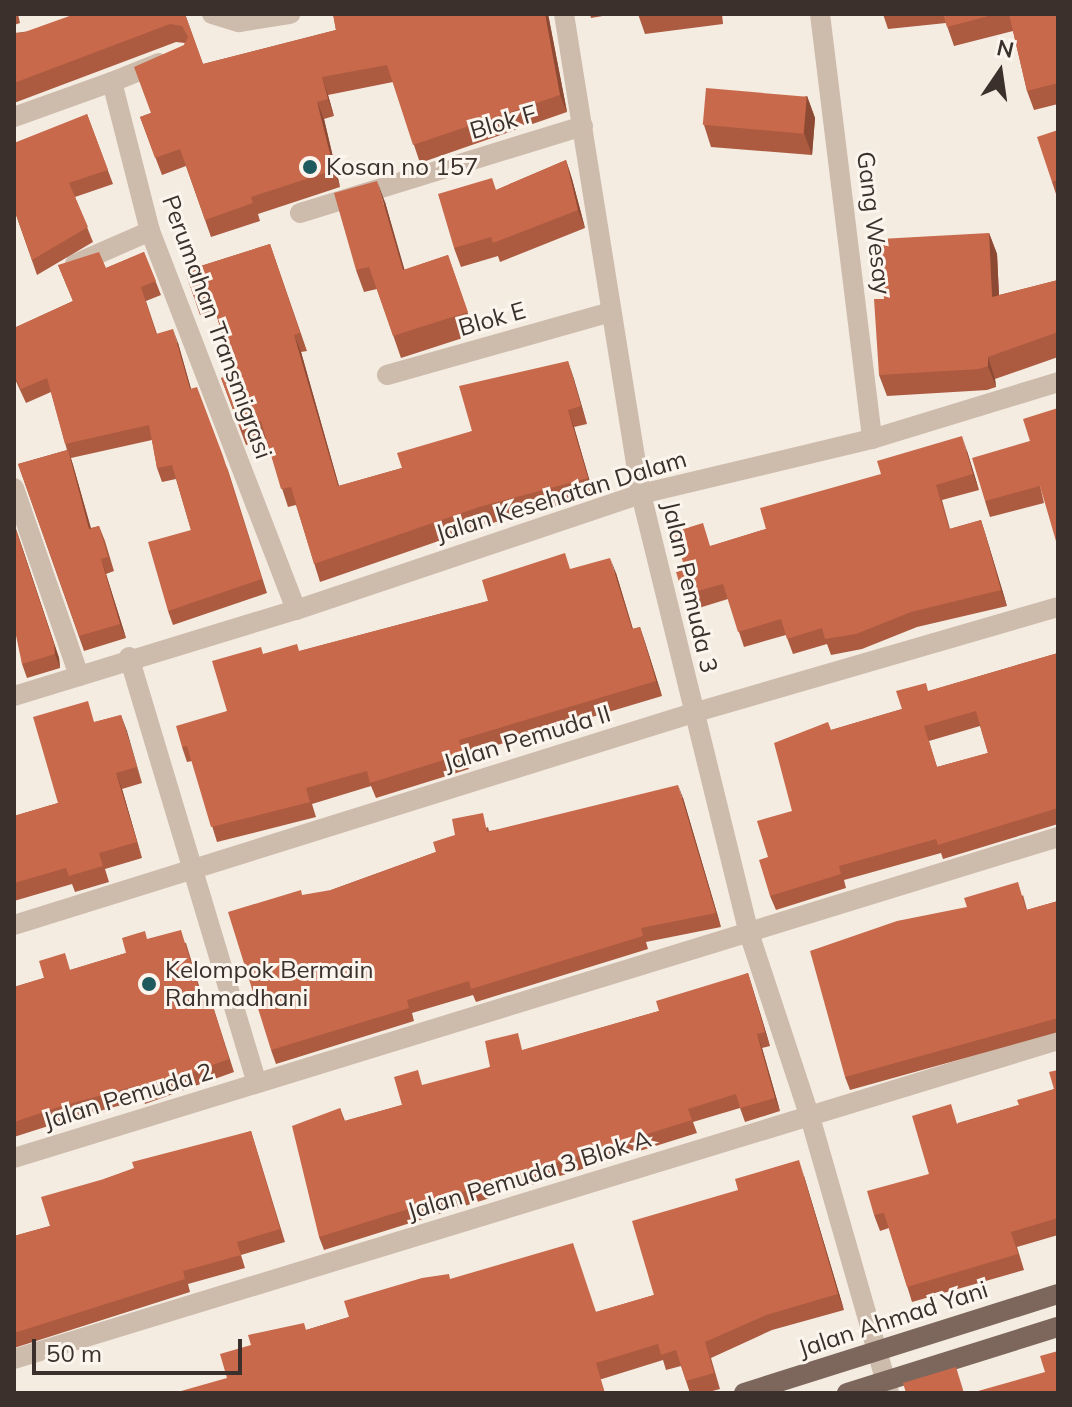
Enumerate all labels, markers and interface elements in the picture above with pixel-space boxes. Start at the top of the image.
north arrow [960,32,1040,112]
text: N [994,33,1017,64]
street label: Blok F [466,99,540,145]
street label: Gang Wesay [851,150,897,296]
place label: Kosan no 157 [326,153,479,181]
marker: Kosan no 157 [301,158,319,176]
street label: Perumahan Transmigrasi [156,191,278,463]
street label: Blok E [455,296,529,342]
street label: Jalan Kesehatan Dalam [432,444,690,548]
street label: Jalan Pemuda 3 [656,498,724,676]
street label: Jalan Pemuda II [440,699,614,777]
place label: Kelompok Bermain Rahmadhani [165,956,374,1012]
marker: Kelompok Bermain Rahmadhani [140,975,158,993]
street label: Jalan Pemuda 2 [40,1057,216,1135]
street label: Jalan Pemuda 3 Blok A [404,1124,654,1226]
street label: Jalan Ahmad Yani [795,1275,991,1363]
scale bar [36,1323,246,1373]
text: 50 m [46,1338,102,1368]

